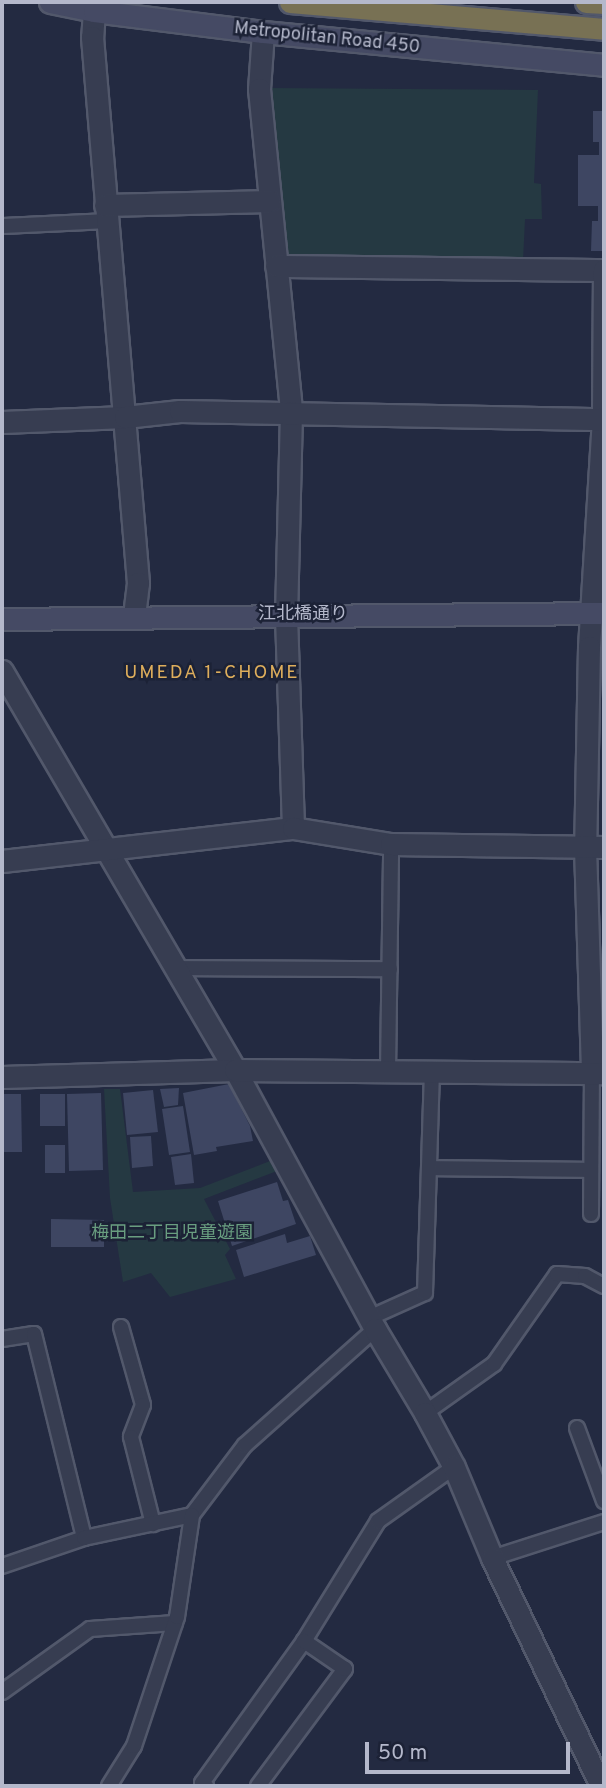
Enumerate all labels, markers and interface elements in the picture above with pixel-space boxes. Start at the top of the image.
street label: Metropolitan Road 450 [233,18,421,60]
street label: 江北橋通り [258,604,348,626]
district label: UMEDA 1-CHOME [125,663,299,685]
park label: 梅田二丁目児童遊園 [91,1223,253,1245]
scale bar [368,1728,573,1772]
text: 50 m [378,1740,427,1767]

